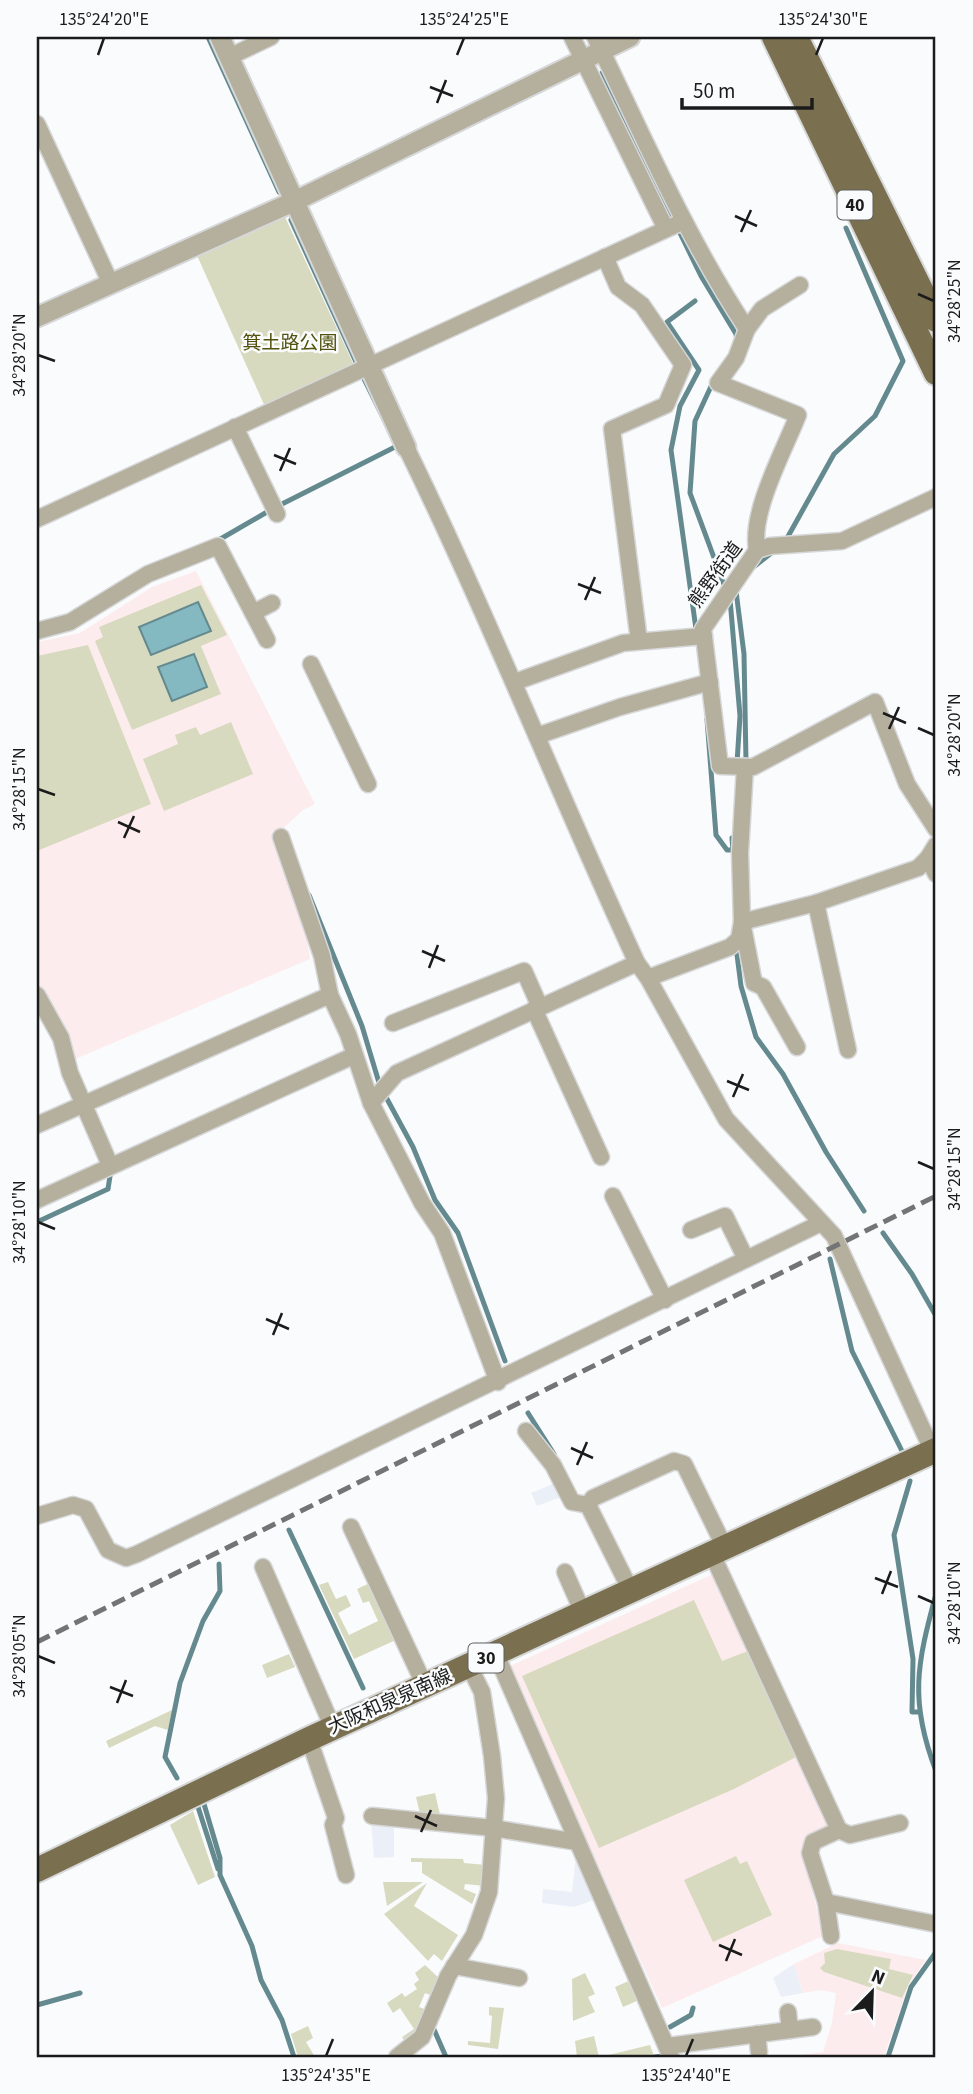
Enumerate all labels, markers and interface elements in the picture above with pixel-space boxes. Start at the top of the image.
text: 135°24'20"E [59,7,149,32]
text: 135°24'25"E [419,7,509,32]
text: 135°24'30"E [778,7,868,32]
scale bar [682,66,812,110]
text: 50 m [693,76,735,106]
road number: 40 [838,190,872,220]
text: 34°28'25"N [942,259,967,343]
text: 34°28'20"N [7,313,32,397]
park label: 箕土路公園 [242,330,338,357]
street label: 熊野街道 [683,536,749,614]
text: 34°28'20"N [942,693,967,777]
text: 34°28'15"N [7,747,32,831]
text: 34°28'15"N [942,1127,967,1211]
text: 34°28'10"N [7,1180,32,1264]
text: 34°28'10"N [942,1561,967,1645]
text: 34°28'05"N [7,1614,32,1698]
road number: 30 [468,1644,504,1672]
street label: 大阪和泉泉南線 [324,1663,456,1741]
north arrow [836,1958,906,2028]
text: N [867,1963,889,1993]
text: 135°24'35"E [281,2063,371,2088]
text: 135°24'40"E [641,2063,731,2088]

